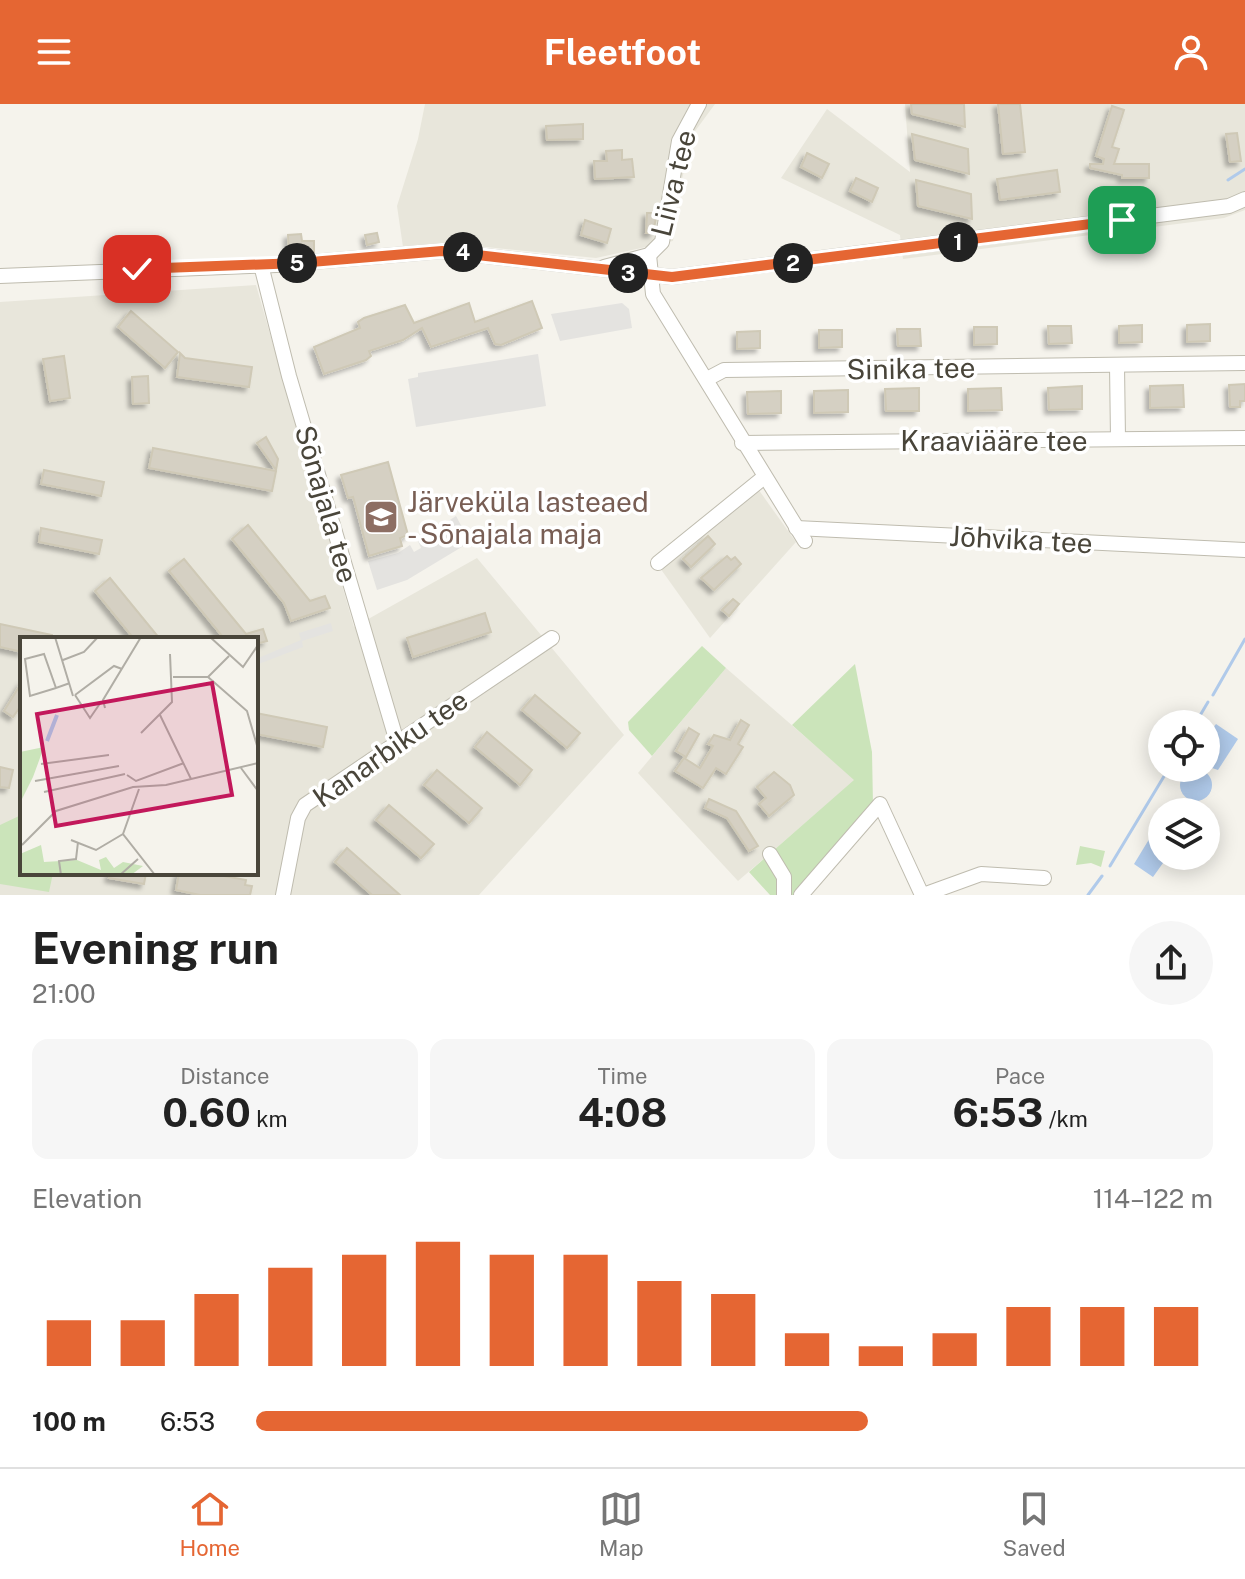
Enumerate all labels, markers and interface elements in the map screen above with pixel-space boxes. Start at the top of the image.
icon: menu [32,30,76,74]
icon: person [1169,30,1213,74]
text: Fleetfoot [544,31,701,73]
street label: Liiva tee [644,126,702,240]
pin [1088,186,1156,254]
icon: arrive [1100,198,1144,242]
pin: 1 [938,222,978,262]
text: 1 [953,229,963,255]
pin: 4 [443,232,483,272]
pin [103,235,171,303]
text: 4 [456,239,470,265]
pin: 5 [277,243,317,283]
pin: 2 [773,243,813,283]
icon: check [115,247,159,291]
text: 5 [290,250,304,276]
text: 2 [786,250,800,276]
pin: 3 [608,253,648,293]
text: 3 [621,260,635,286]
street label: Sinika tee [846,350,976,386]
street label: Sõnajala tee [289,422,365,586]
street label: Kraaviääre tee [900,424,1088,457]
place label: Järveküla lasteaed - Sõnajala maja [407,485,649,550]
school or university icon: Järveküla lasteaed - Sõnajala maja [362,498,400,536]
street label: Jõhvika tee [948,519,1094,559]
inset map [20,637,258,875]
street label: Kanarbiku tee [306,682,474,814]
map controls [1148,710,1220,870]
button: locate [1148,710,1220,782]
button: layers [1148,798,1220,870]
button: share [1129,921,1213,1005]
text: Evening run [32,922,279,974]
text: 21:00 [32,978,96,1009]
text: Distance [180,1063,269,1089]
text: Time [597,1063,648,1089]
text: Pace [995,1063,1045,1089]
text: 0.60 [162,1089,251,1136]
text: 4:08 [578,1089,667,1136]
text: 6:53 [953,1089,1043,1136]
text: km [251,1106,288,1132]
text: /km [1043,1106,1088,1132]
text: Elevation [32,1183,142,1214]
text: 114–122 m [1093,1183,1213,1214]
text: 100 m [32,1406,106,1437]
text: 6:53 [160,1406,215,1437]
tab: Home [179,1487,240,1561]
tab: Map [599,1487,644,1561]
tab: Saved [1003,1487,1066,1561]

